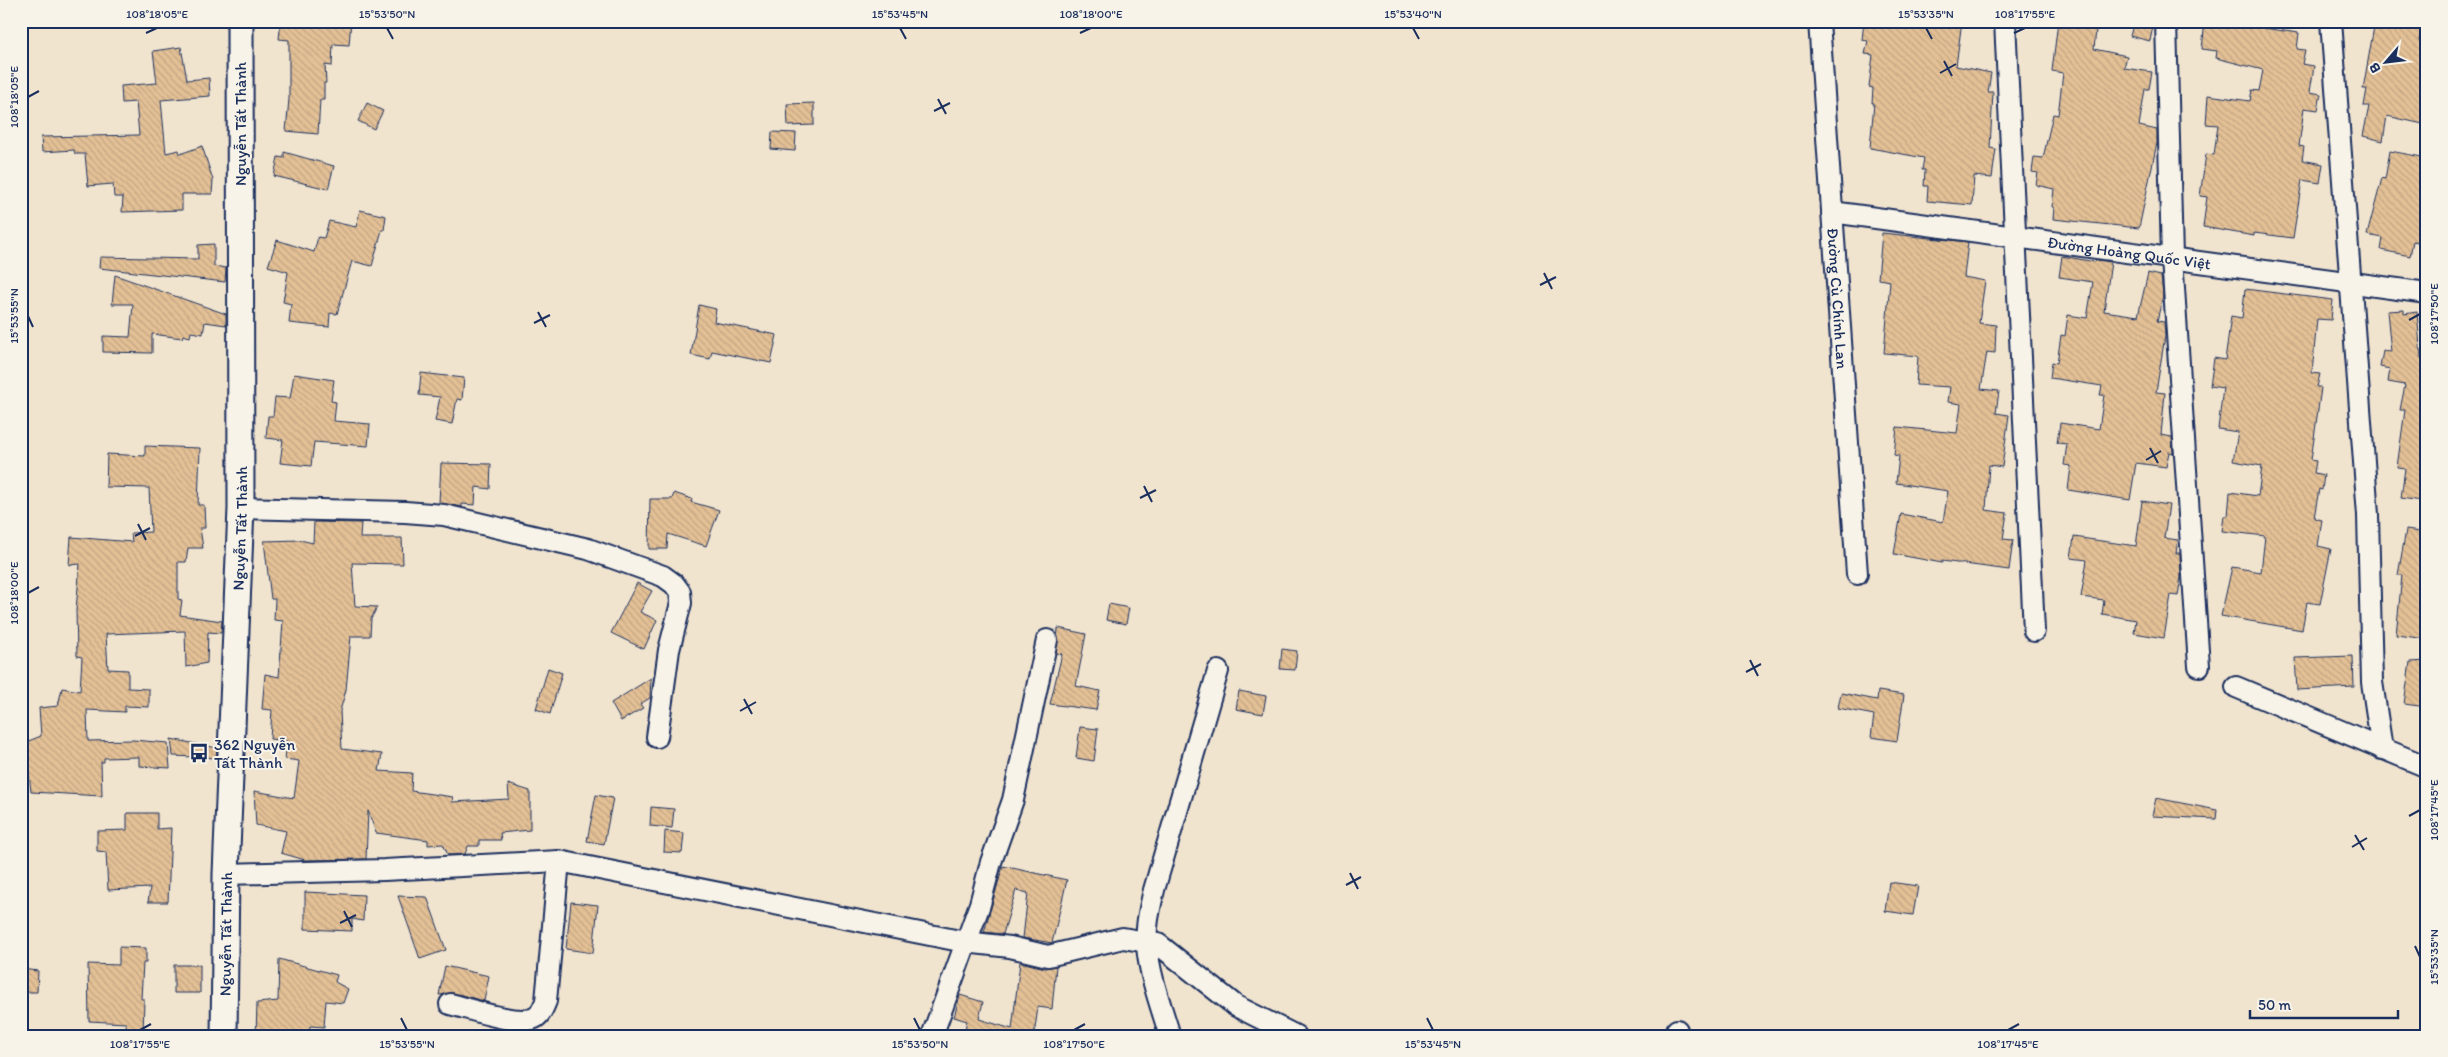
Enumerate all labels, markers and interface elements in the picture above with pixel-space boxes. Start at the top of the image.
text: 108°18'05"E [126,7,188,21]
text: 15°53'50"N [359,7,415,21]
text: 15°53'45"N [872,7,928,21]
text: 108°18'00"E [1059,7,1123,21]
text: 15°53'40"N [1384,7,1442,21]
text: 15°53'35"N [1898,7,1954,21]
text: 108°17'55"E [1995,7,2056,21]
north arrow [2360,38,2410,88]
text: B [2365,60,2385,76]
street label: Nguyễn Tất Thành [231,62,250,186]
text: 108°18'05"E [7,66,21,128]
street label: Đường Cù Chính Lan [1823,227,1852,369]
street label: Đường Hoàng Quốc Việt [2046,232,2212,273]
text: 108°17'50"E [2427,283,2441,345]
text: 15°53'55"N [7,288,21,344]
street label: Nguyễn Tất Thành [229,466,251,591]
text: 108°18'00"E [7,561,21,625]
place label: 362 Nguyễn Tất Thành [214,735,295,772]
bus stop icon: 362 Nguyễn Tất Thành [188,742,210,764]
text: 108°17'45"E [2427,779,2441,841]
street label: Nguyễn Tất Thành [215,871,236,996]
text: 15°53'35"N [2427,929,2441,985]
scale bar [2250,987,2398,1019]
text: 50 m [2258,996,2291,1014]
text: 108°17'55"E [110,1037,171,1051]
text: 15°53'55"N [379,1037,435,1051]
text: 15°53'50"N [892,1037,948,1051]
text: 108°17'50"E [1043,1037,1105,1051]
text: 15°53'45"N [1405,1037,1461,1051]
text: 108°17'45"E [1977,1037,2039,1051]

